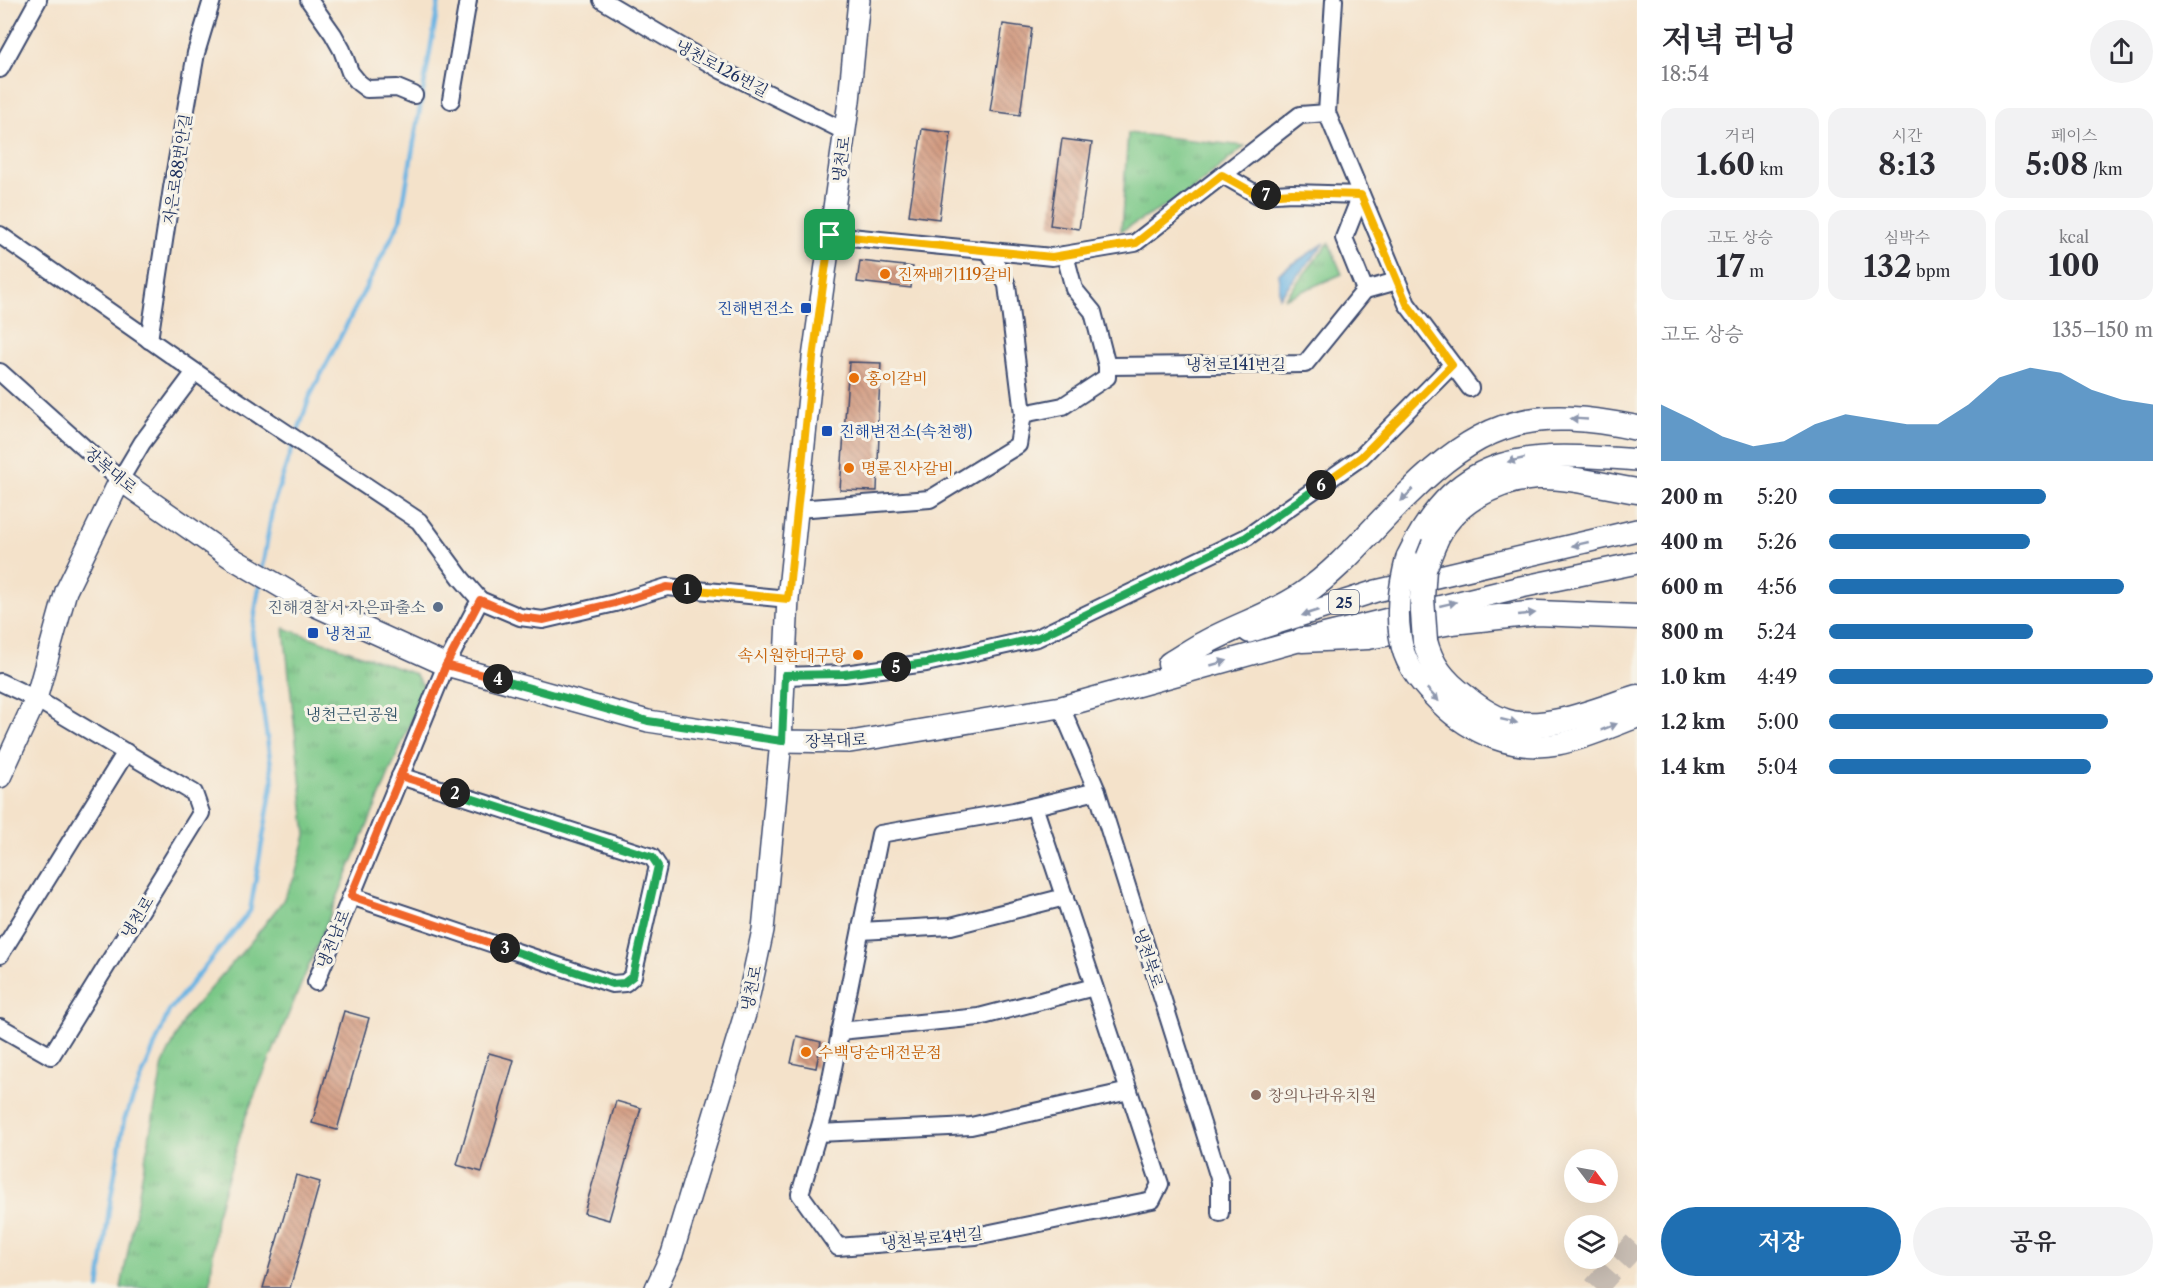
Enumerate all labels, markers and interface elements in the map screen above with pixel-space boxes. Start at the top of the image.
text: 저녁 러닝 [1661,19,1797,60]
button: share [2090,20,2153,83]
street label: 냉천로126번길 [672,35,772,101]
text: 18:54 [1661,62,1709,86]
street label: 자은로88번안길 [158,112,196,226]
text: 거리 [1725,125,1755,145]
text: 시간 [1892,125,1922,145]
text: 페이스 [2051,125,2097,145]
street label: 냉천로 [828,134,854,183]
text: 1.60 [1696,146,1755,183]
text: 8:13 [1878,146,1936,183]
text: 5:08 [2025,146,2088,183]
text: km [1755,159,1784,179]
text: /km [2088,159,2123,179]
pin: 7 [1251,180,1281,210]
text: 7 [1262,185,1270,205]
pin [804,209,855,260]
icon: arrive [813,218,846,251]
text: 고도 상승 [1707,227,1773,247]
text: 심박수 [1884,227,1930,247]
text: kcal [2059,227,2089,247]
text: 100 [2048,247,2100,284]
text: 17 [1716,248,1745,285]
text: 132 [1864,248,1912,285]
text: m [1745,261,1764,281]
text: bpm [1912,261,1950,281]
place label: 진짜배기119갈비 [897,264,1013,284]
marker: 진짜배기119갈비 [878,267,892,281]
place label: 진해변전소 [717,298,794,318]
marker: 진해변전소 [799,301,813,315]
text: 135–150 m [2052,318,2153,342]
text: 고도 상승 [1661,322,1744,346]
street label: 냉천로141번길 [1186,354,1286,374]
place label: 홍이갈비 [866,368,928,388]
marker: 홍이갈비 [847,371,861,385]
one-way arrow [1570,415,1589,424]
place label: 진해변전소(속천행) [839,421,973,441]
marker: 진해변전소(속천행) [820,424,834,438]
street label: 장복대로 [81,442,142,498]
one-way arrow [1506,456,1525,465]
place label: 명륜진사갈비 [861,458,954,478]
marker: 명륜진사갈비 [842,461,856,475]
pin: 6 [1306,470,1336,500]
text: 6 [1316,475,1326,495]
text: 200 m [1661,485,1723,509]
text: 5:20 [1757,485,1798,509]
one-way arrow [1401,487,1415,501]
text: 400 m [1661,530,1723,554]
text: 5:26 [1757,530,1797,554]
one-way arrow [1571,539,1589,549]
pin: 1 [672,574,702,604]
text: 600 m [1661,575,1723,599]
text: 4:56 [1757,575,1797,599]
text: 1 [683,579,691,599]
road number: 25 [1329,590,1359,614]
place label: 진해경찰서 자은파출소 [267,597,426,617]
one-way arrow [1439,598,1457,608]
marker: 진해경찰서 자은파출소 [431,600,445,614]
one-way arrow [1301,608,1319,618]
one-way arrow [1517,610,1536,619]
text: 800 m [1661,620,1724,644]
text: 5:24 [1757,620,1797,644]
place label: 냉천교 [325,623,371,643]
marker: 냉천교 [306,626,320,640]
place label: 속시원한대구탕 [738,645,847,665]
marker: 속시원한대구탕 [851,648,865,662]
pin: 5 [881,652,911,682]
text: 5 [892,657,900,677]
one-way arrow [1210,658,1228,667]
pin: 4 [483,664,513,694]
text: 1.0 km [1661,665,1726,689]
text: 4:49 [1757,665,1797,689]
text: 4 [493,669,503,689]
one-way arrow [1425,688,1439,702]
park label: 냉천근린공원 [306,704,398,724]
text: 1.2 km [1661,710,1725,734]
text: 5:00 [1757,710,1799,734]
one-way arrow [1500,716,1518,726]
one-way arrow [1601,722,1619,732]
street label: 장복대로 [805,729,868,751]
text: 1.4 km [1661,755,1726,779]
text: 5:04 [1757,755,1798,779]
pin: 2 [440,778,470,808]
text: 2 [450,783,460,803]
street label: 냉천로 [116,892,158,942]
street label: 냉천남로 [312,906,354,971]
street label: 냉천북로 [1130,926,1168,991]
pin: 3 [490,933,520,963]
text: 3 [500,938,510,958]
street label: 냉천로 [736,963,766,1013]
place label: 수백당순대전문점 [818,1042,942,1062]
marker: 수백당순대전문점 [799,1045,813,1059]
place label: 창의나라유치원 [1268,1085,1376,1105]
marker: 창의나라유치원 [1249,1088,1263,1102]
north arrow [1564,1149,1618,1203]
map controls [1564,1149,1618,1269]
button: 저장 [1661,1207,1901,1276]
button: 공유 [1913,1207,2153,1276]
button: layers [1564,1215,1618,1269]
street label: 냉천북로4번길 [880,1223,984,1253]

